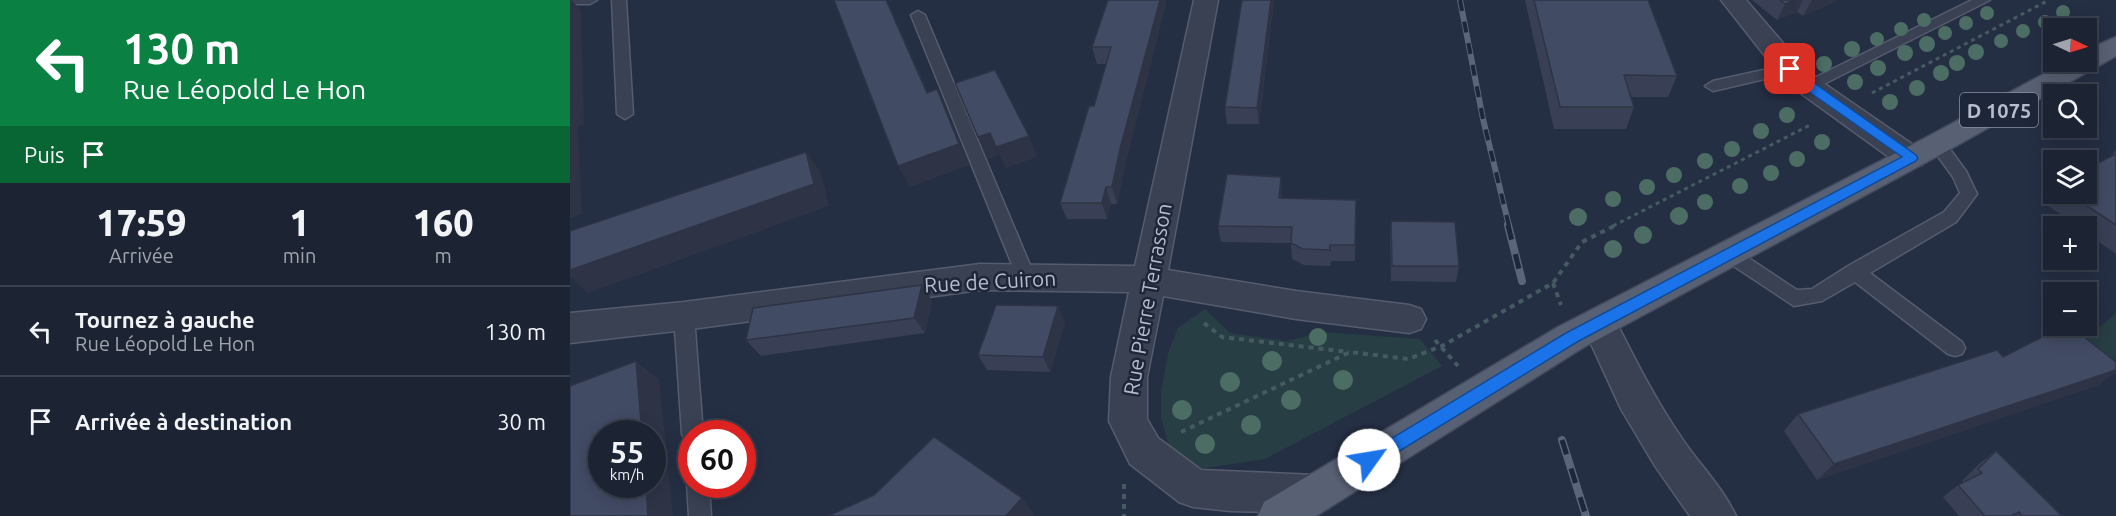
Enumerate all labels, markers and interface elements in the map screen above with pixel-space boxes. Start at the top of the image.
north arrow [2043,18,2097,72]
map controls [2043,18,2097,336]
icon: left [24,24,102,102]
text: 130 m [123,25,240,72]
pin [1764,43,1815,94]
icon: arrive [1773,52,1806,85]
text: Rue Léopold Le Hon [123,74,366,104]
button: search [2043,84,2097,138]
road number: D 1075 [1960,93,2038,127]
icon: arrive [77,138,110,171]
text: Puis [24,142,65,167]
button: layers [2043,150,2097,204]
street label: Rue Pierre Terrasson [1118,201,1176,397]
text: 17:59 [96,202,186,243]
text: 1 [289,202,310,243]
text: 160 [413,202,474,243]
button: + [2043,216,2097,270]
text: Arrivée [109,244,174,267]
text: min [283,244,316,267]
text: m [435,244,452,267]
street label: Rue de Cuiron [923,266,1057,296]
button: − [2043,282,2097,336]
text: Tournez à gauche [75,307,255,332]
icon: left [24,315,57,348]
text: 130 m [485,319,546,344]
text: Rue Léopold Le Hon [75,332,255,355]
icon: arrive [24,405,57,438]
text: Arrivée à destination [75,409,292,434]
text: 30 m [497,409,546,434]
speed limit sign: 60 [678,420,756,498]
position arrow [1337,428,1401,492]
text: 55 [610,435,644,469]
text: km/h [610,466,644,483]

